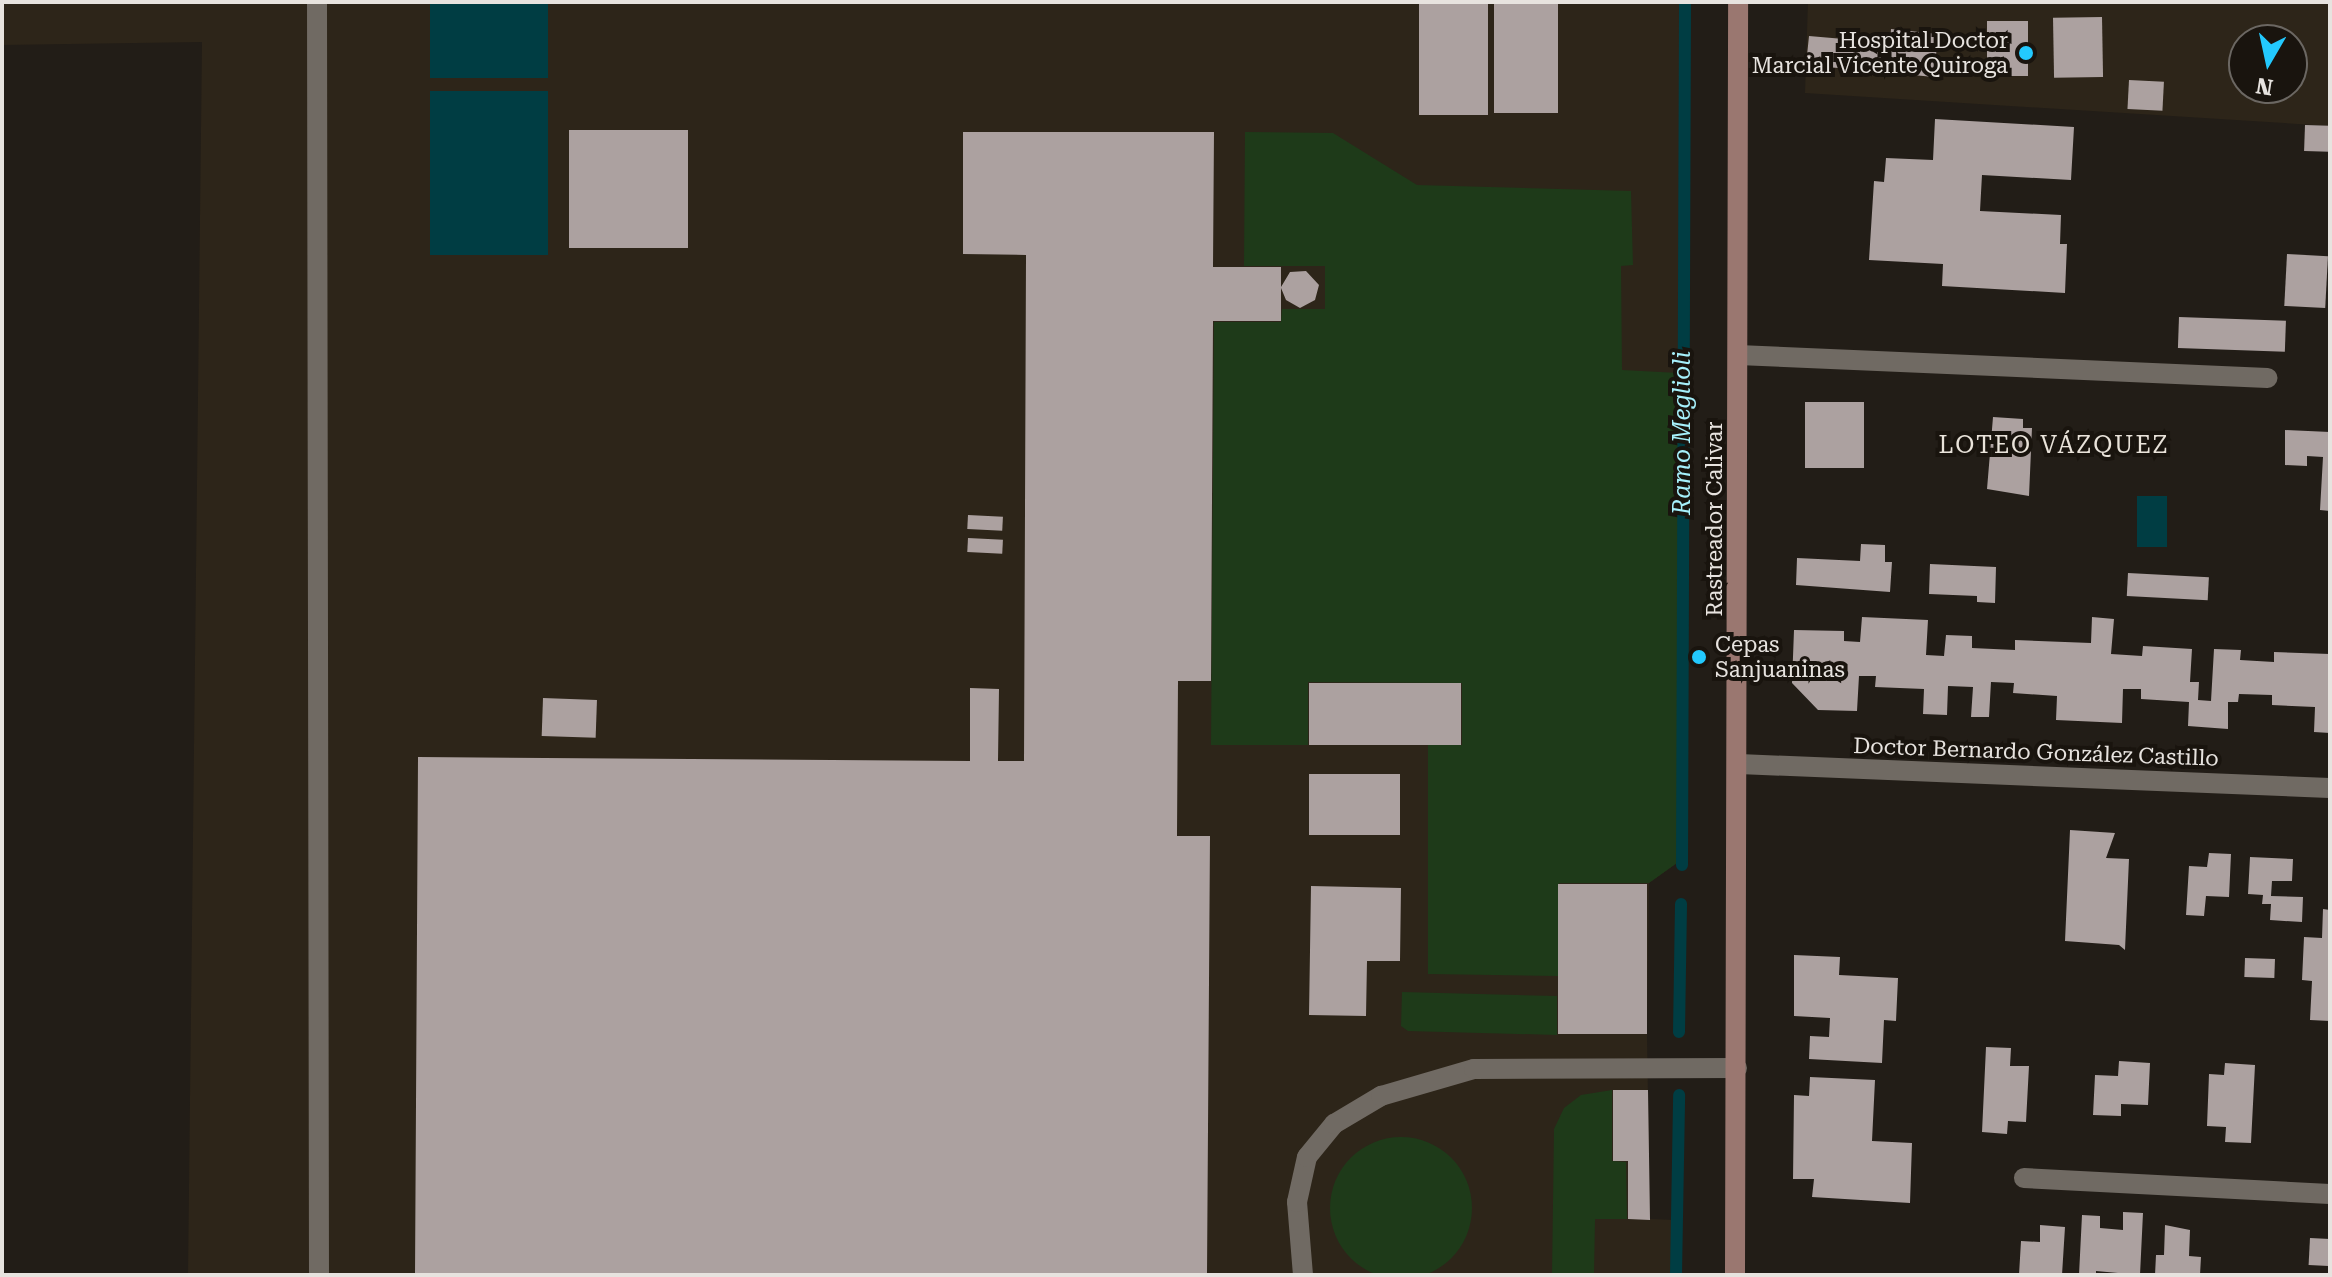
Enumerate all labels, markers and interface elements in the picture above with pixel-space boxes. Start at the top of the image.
north arrow [2228,24,2308,104]
place label: Hospital Doctor Marcial Vicente Quiroga [1752,27,2008,78]
marker: Hospital Doctor Marcial Vicente Quiroga [2015,42,2037,64]
text: N [2254,73,2275,100]
water label: Ramo Meglioli [1669,351,1697,515]
street label: Rastreador Calivar [1702,421,1728,617]
district label: LOTEO VÁZQUEZ [1938,432,2170,460]
place label: Cepas Sanjuaninas [1715,631,1845,682]
marker: Cepas Sanjuaninas [1690,648,1708,666]
street label: Doctor Bernardo González Castillo [1853,732,2219,772]

